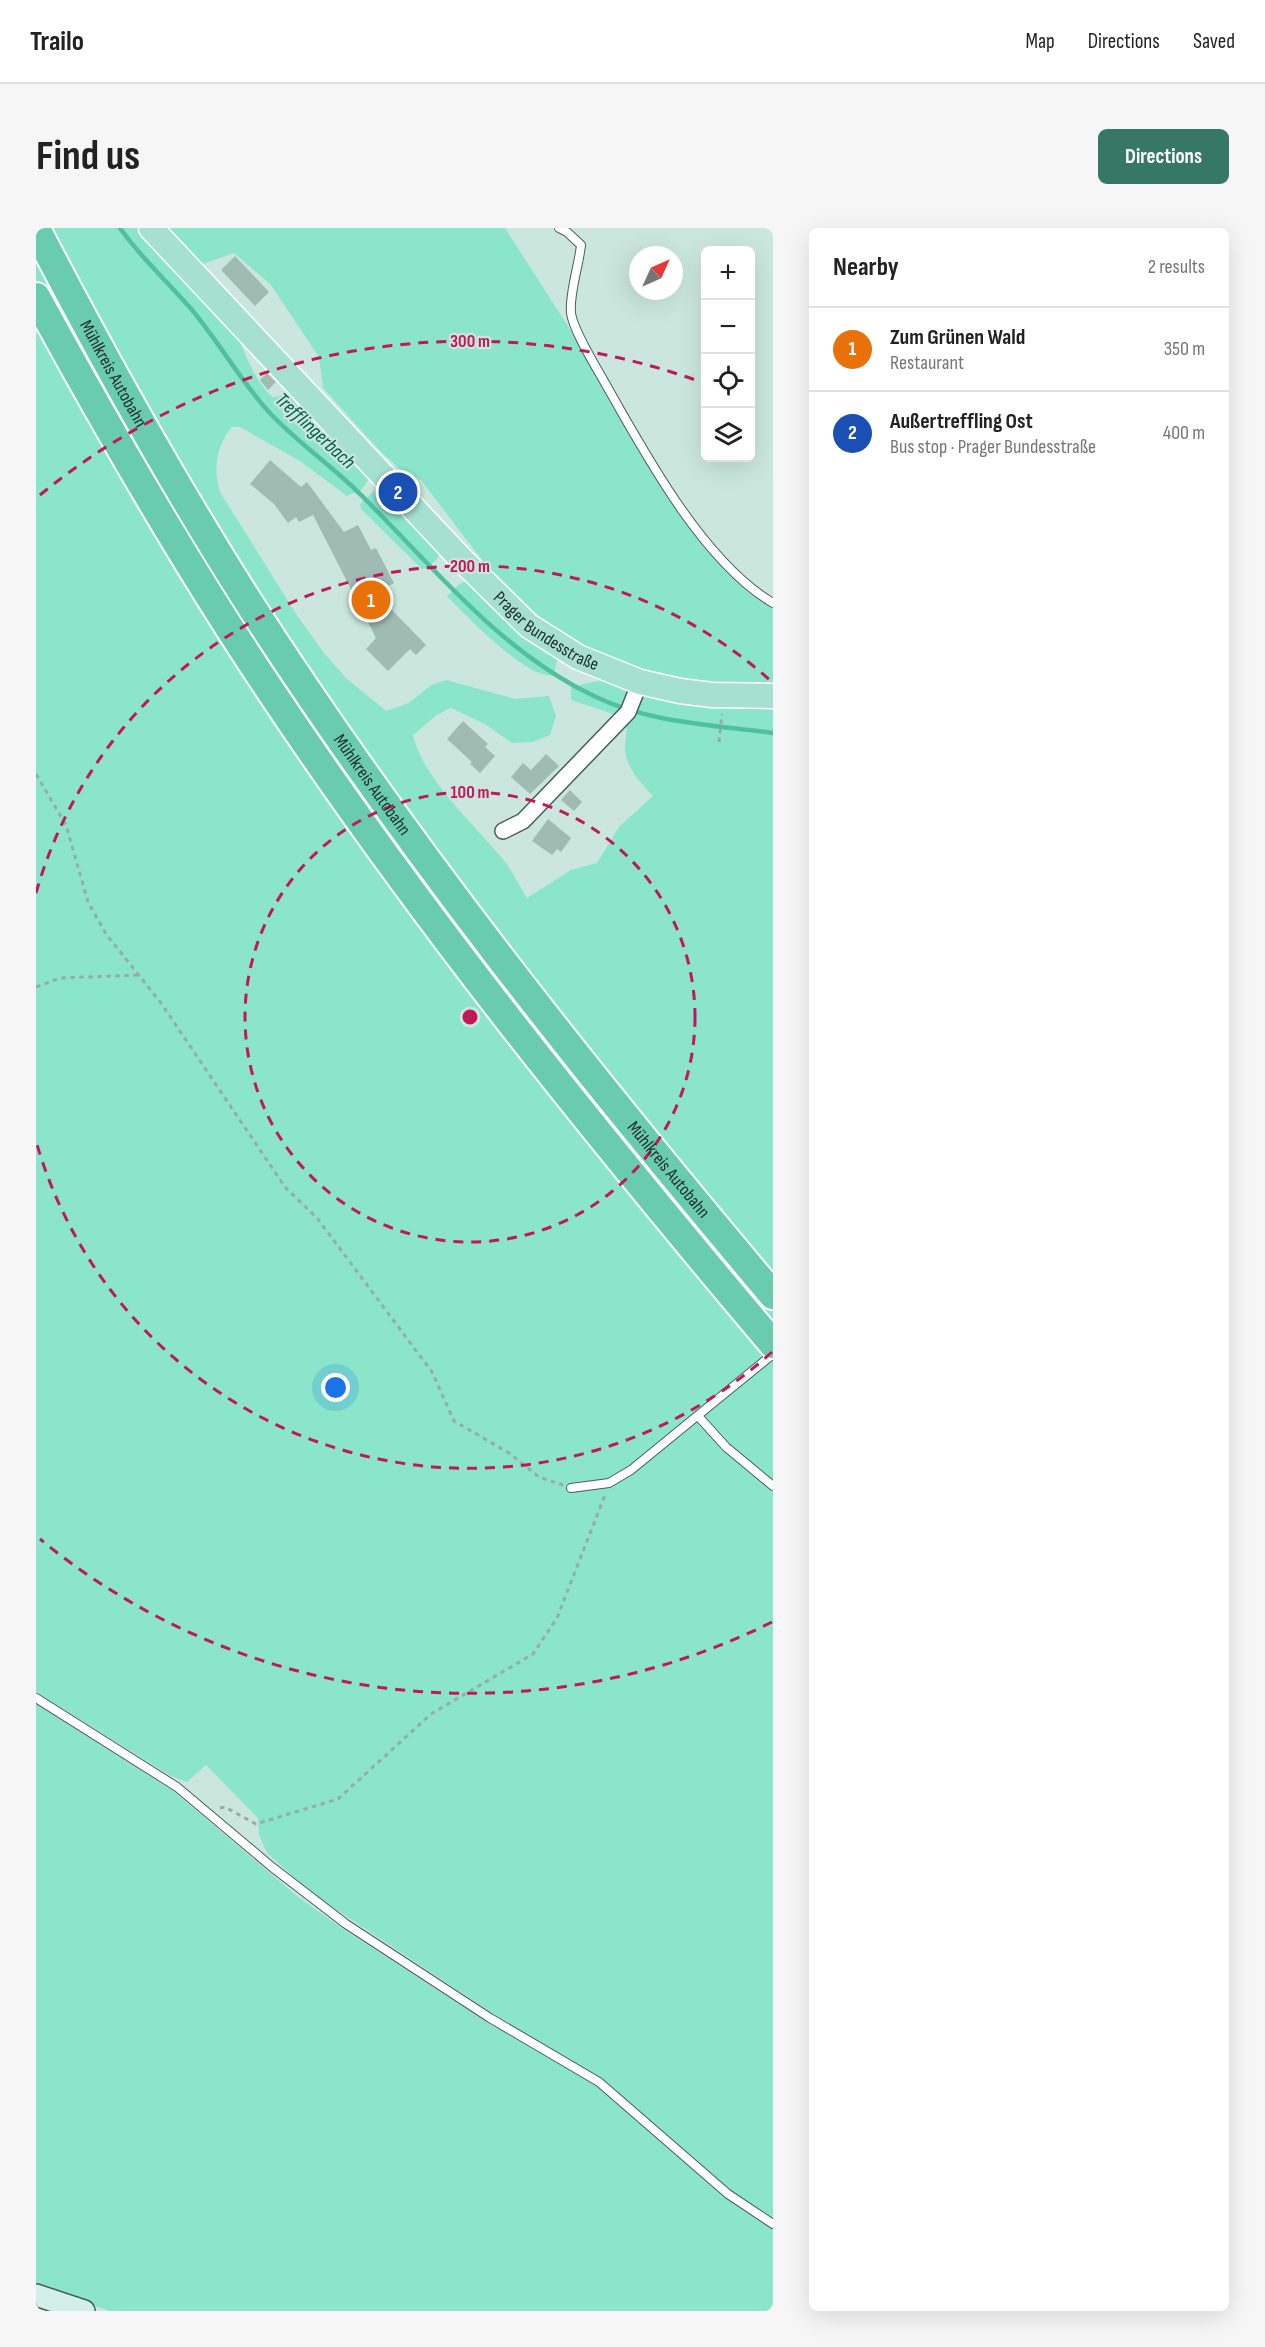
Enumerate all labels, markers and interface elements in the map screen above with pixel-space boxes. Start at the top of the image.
text: Trailo [30,25,84,58]
text: Map [1025,29,1055,54]
text: Directions [1088,29,1160,54]
text: Saved [1193,29,1235,54]
button: Directions [1098,129,1229,184]
text: Find us [36,131,140,182]
north arrow [629,246,683,300]
map controls [701,246,755,462]
button: + [701,246,755,300]
text: Nearby [833,252,899,283]
text: 2 results [1148,255,1205,279]
button: − [701,300,755,354]
street label: Mühlkreis Autobahn [76,316,152,431]
text: Zum Grünen Wald [890,324,1025,351]
text: 300 m [450,331,490,352]
text: 1 [849,337,856,361]
text: 350 m [1164,337,1205,361]
text: Restaurant [890,351,964,375]
button: locate [701,354,755,408]
water label: Trefflingerbach [270,388,360,474]
button: layers [701,408,755,462]
text: Außertreffling Ost [890,408,1033,435]
text: 2 [848,421,857,445]
text: 400 m [1163,421,1205,445]
text: Bus stop · Prager Bundesstraße [890,435,1096,459]
pin: 2 [378,470,418,514]
text: 200 m [450,556,490,577]
pin: 1 [352,578,390,622]
street label: Prager Bundesstraße [489,587,602,675]
street label: Mühlkreis Autobahn [329,730,415,839]
text: 100 m [451,782,490,803]
centre of rings [460,1007,480,1027]
street label: Mühlkreis Autobahn [623,1117,715,1222]
your location [321,1373,350,1402]

